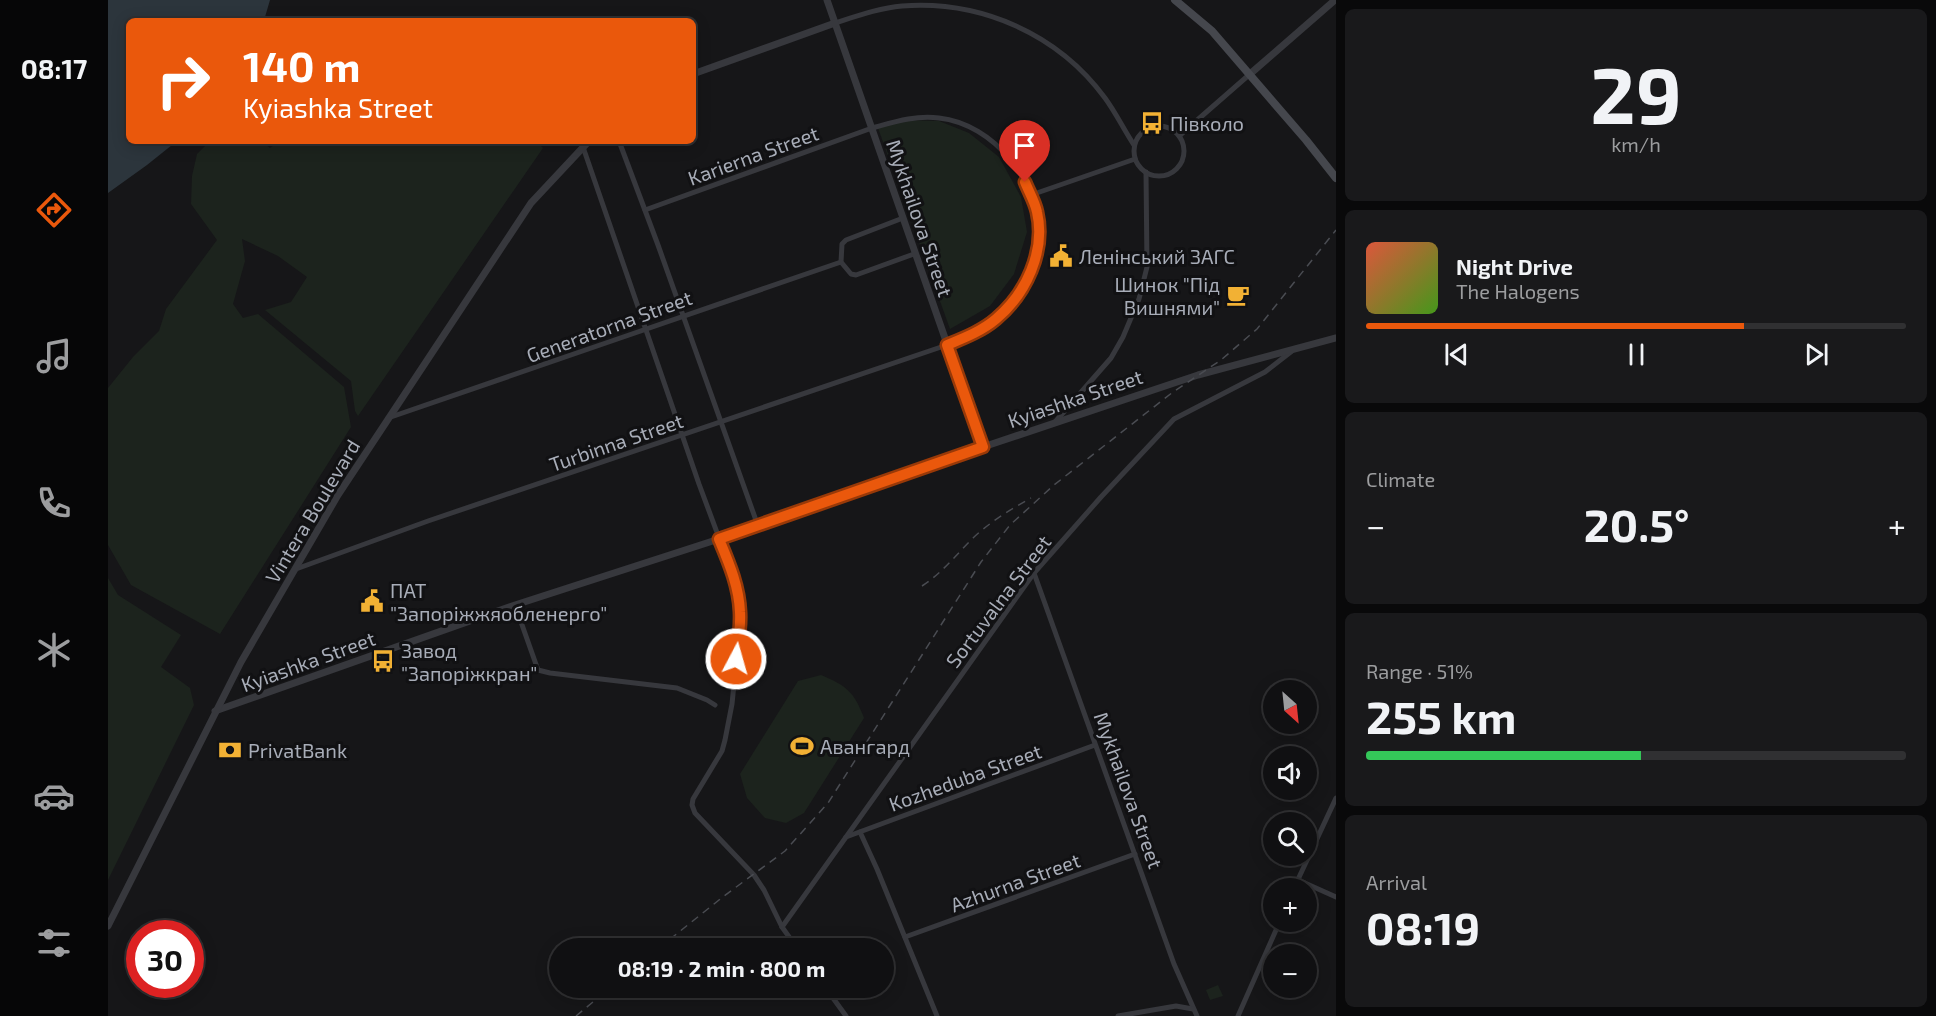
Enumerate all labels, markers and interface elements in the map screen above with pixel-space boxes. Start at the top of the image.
text: 140 m [243,40,360,90]
icon: right [144,42,222,120]
text: 29 [1590,46,1682,140]
text: 08:17 [21,52,87,84]
text: Kyiashka Street [243,91,433,123]
bus stop icon: Півколо [1139,110,1165,136]
place label: Півколо [1170,111,1244,135]
street label: Karierna Street [684,120,822,190]
pin [999,120,1050,182]
icon: arrive [1008,129,1041,162]
text: km/h [1611,132,1661,156]
street label: Mykhailova Street [882,136,958,300]
icon: directions [33,189,75,231]
public building icon: Ленінський ЗАГС [1048,243,1074,269]
place label: Ленінський ЗАГС [1079,244,1235,268]
text: Night Drive [1456,253,1573,279]
place label: Шинок "Під Вишнями" [1114,272,1220,319]
text: The Halogens [1456,279,1580,303]
cafe icon: Шинок "Під Вишнями" [1225,282,1251,308]
street label: Generatorna Street [523,285,695,367]
icon: music [33,335,75,377]
icon: previous [1440,338,1473,371]
icon: pause [1620,338,1653,371]
icon: next [1800,338,1833,371]
street label: Kyiashka Street [1005,364,1146,432]
street label: Turbinna Street [546,408,686,476]
street label: Vintera Boulevard [260,435,364,587]
text: Climate [1366,467,1435,491]
icon: phone [33,482,75,524]
text: 20.5° [1584,497,1689,551]
text: − [1366,505,1385,545]
text: + [1888,505,1906,545]
street label: Sortuvalna Street [940,530,1056,672]
place label: ПАТ "Запоріжжяобленерго" [390,578,607,625]
public building icon: ПАТ "Запоріжжяобленерго" [359,588,385,614]
street label: Kyiashka Street [238,626,379,696]
position arrow [704,627,768,691]
icon: climate [33,629,75,671]
place label: Завод "Запоріжкран" [401,638,537,685]
bus stop icon: Завод "Запоріжкран" [370,648,396,674]
text: Range · 51% [1366,659,1473,683]
north arrow [1263,680,1317,734]
map controls [1263,680,1317,998]
text: 255 km [1366,689,1516,743]
street label: Mykhailova Street [1090,709,1169,872]
sports icon: Авангард [789,733,815,759]
place label: Авангард [820,734,910,758]
bank icon: PrivatBank [217,737,243,763]
place label: PrivatBank [248,738,347,762]
street label: Kozheduba Street [885,738,1045,816]
button: sound [1263,746,1317,800]
icon: car [33,775,75,817]
button: search [1263,812,1317,866]
street label: Azhurna Street [947,847,1084,917]
text: Arrival [1366,870,1427,894]
button: + [1263,878,1317,932]
text: 08:19 [1366,900,1480,954]
speed limit sign: 30 [126,920,204,998]
icon: filters [33,922,75,964]
button: − [1263,944,1317,998]
text: 08:19 · 2 min · 800 m [618,955,825,981]

